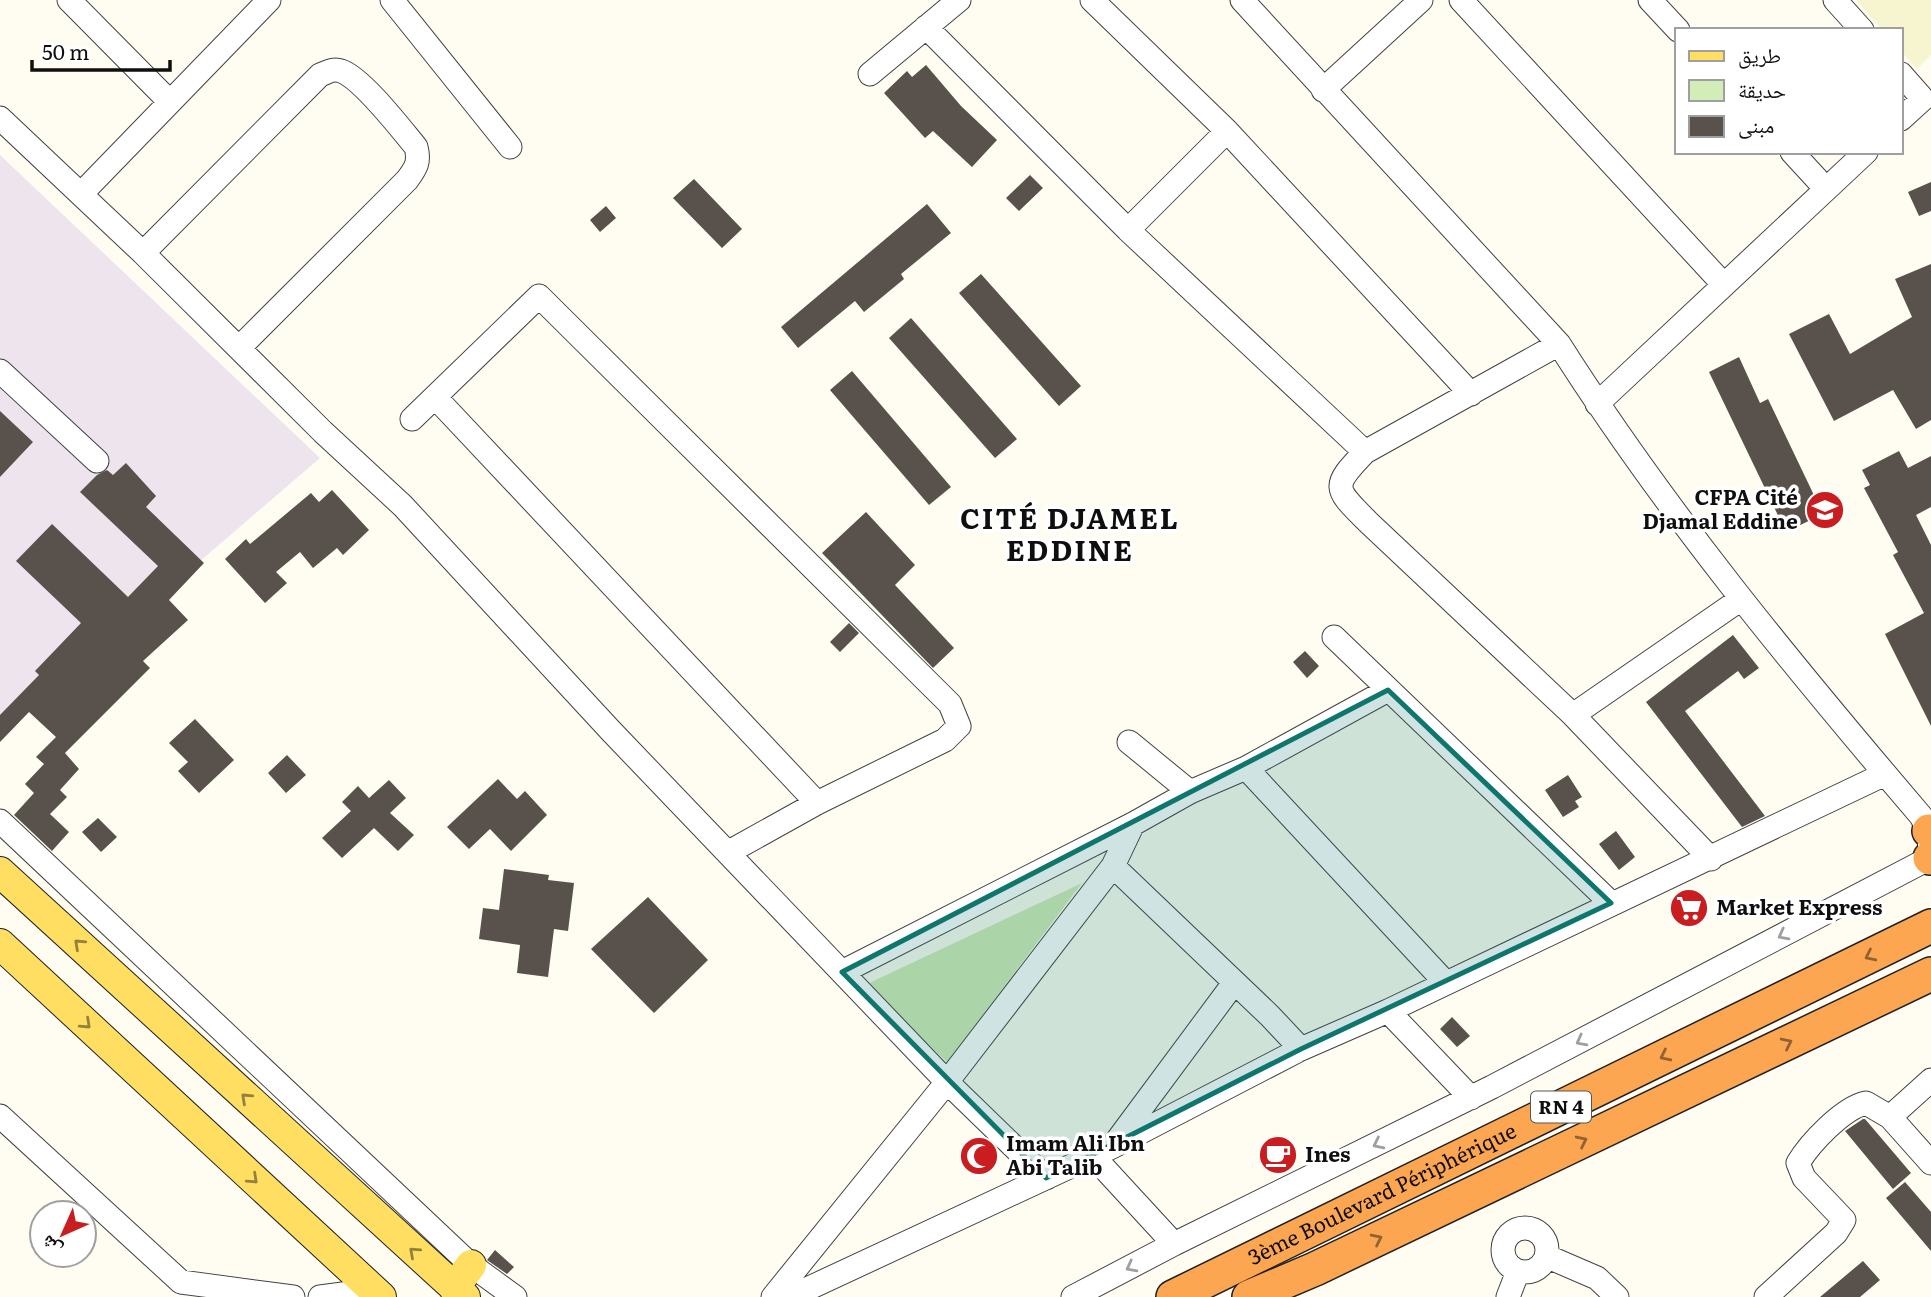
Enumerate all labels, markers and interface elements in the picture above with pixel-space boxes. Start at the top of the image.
scale bar [32,28,170,72]
legend [1675,28,1903,154]
text: 50 m [42,35,89,66]
text: طريق [1738,38,1781,69]
text: حديقة [1738,73,1786,104]
text: مبنى [1738,108,1774,139]
place label: CFPA Cité Djamal Eddine [1642,480,1798,535]
school or university icon: CFPA Cité Djamal Eddine [1804,489,1846,531]
district label: CITÉ DJAMEL EDDINE [960,496,1180,570]
supermarket icon: Market Express [1668,887,1710,929]
place label: Market Express [1716,890,1882,921]
one-way arrow [1778,927,1790,941]
one-way arrow [74,940,87,953]
one-way arrow [1865,947,1877,961]
one-way arrow [78,1015,91,1028]
one-way arrow [1576,1033,1588,1046]
one-way arrow [1780,1037,1792,1051]
one-way arrow [1660,1047,1672,1061]
road number: RN 4 [1531,1092,1591,1122]
one-way arrow [241,1094,254,1106]
street label: 3ème Boulevard Périphérique [1242,1113,1521,1271]
place label: Imam Ali Ibn Abi Talib [1006,1126,1145,1181]
cafe icon: Ines [1257,1134,1299,1176]
mosque icon: Imam Ali Ibn Abi Talib [958,1135,1000,1177]
one-way arrow [1373,1135,1385,1149]
one-way arrow [1575,1136,1587,1150]
place label: Ines [1305,1137,1350,1168]
one-way arrow [245,1170,258,1183]
north arrow [28,1199,98,1269]
text: ش [33,1230,67,1264]
one-way arrow [1369,1234,1382,1248]
one-way arrow [409,1248,422,1260]
one-way arrow [1126,1258,1138,1272]

